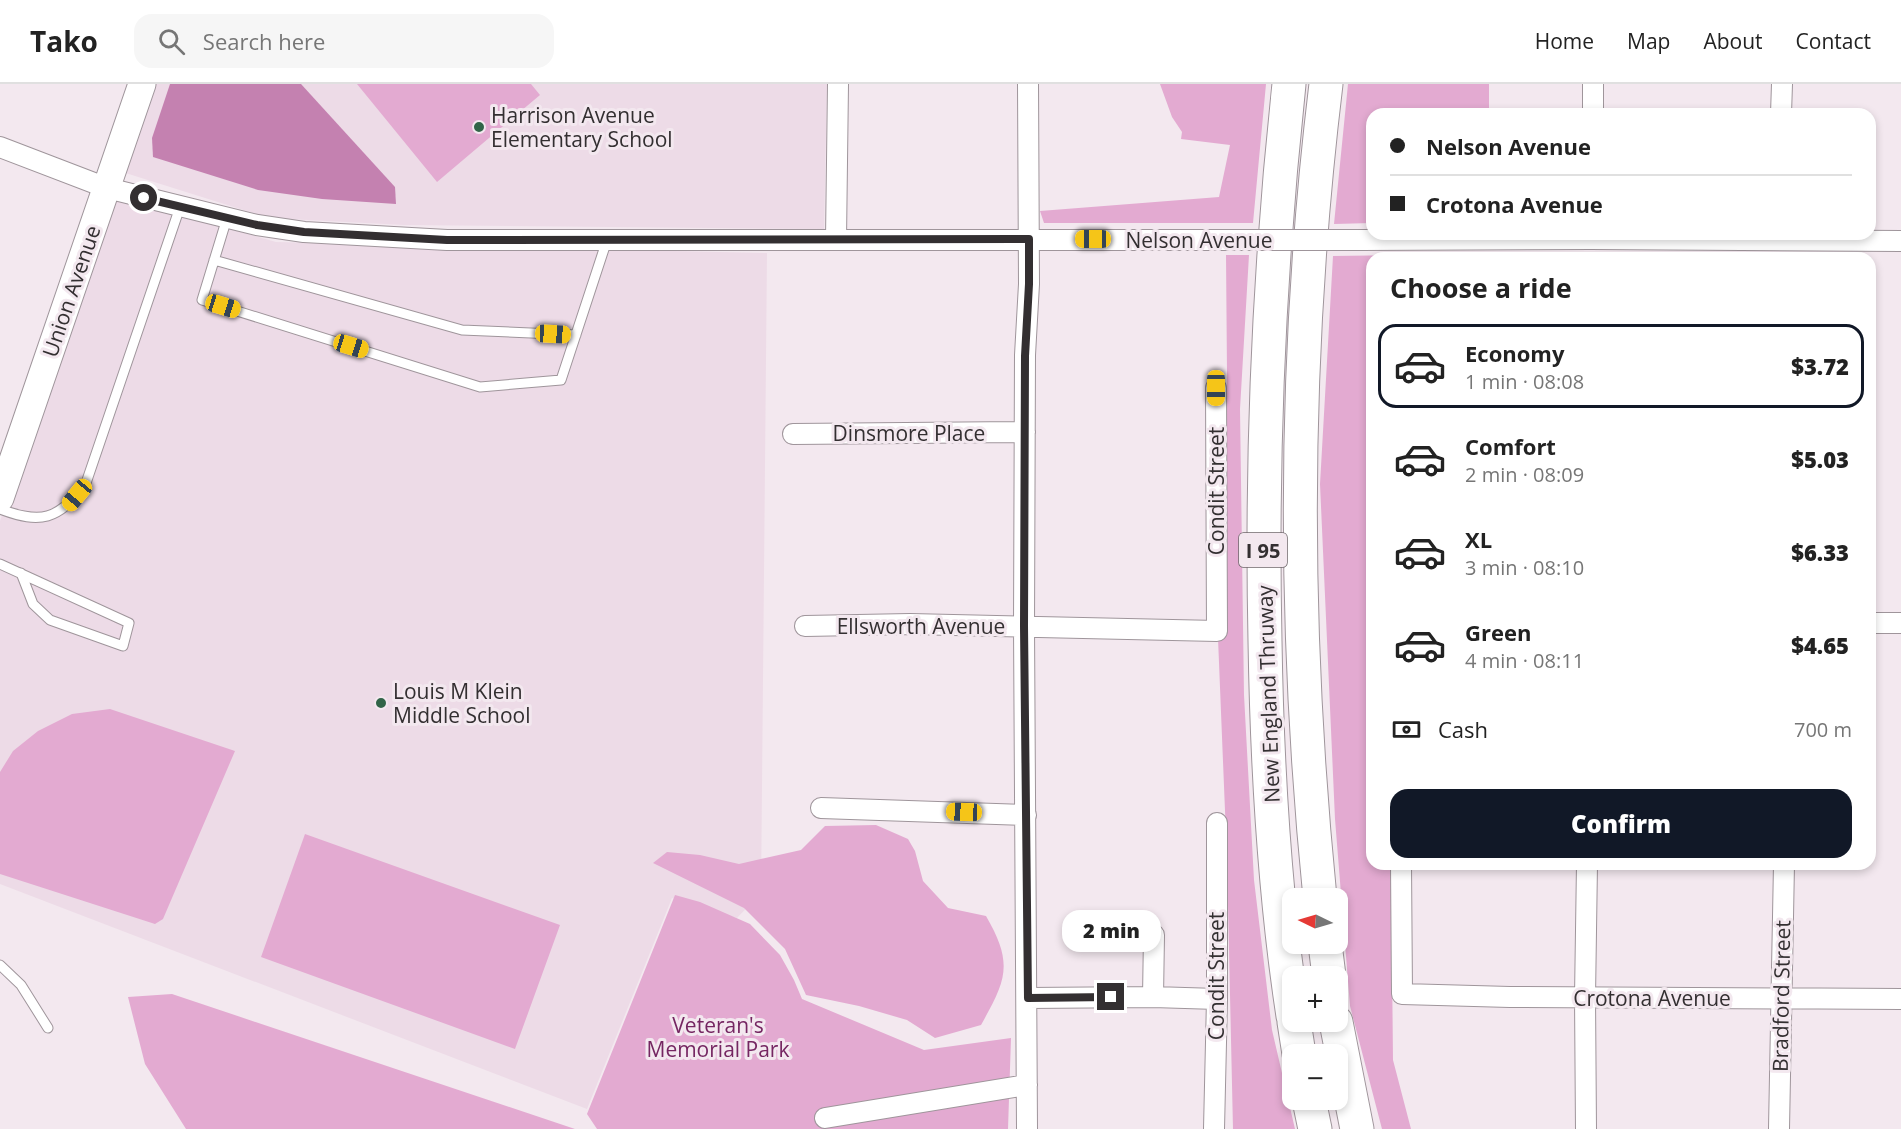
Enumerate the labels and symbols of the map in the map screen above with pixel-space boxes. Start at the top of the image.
place label: Harrison Avenue Elementary School [491,101,673,153]
marker: Harrison Avenue Elementary School [472,120,486,134]
route start [130,184,157,211]
street label: Union Avenue [35,221,107,361]
street label: Nelson Avenue [1126,226,1273,254]
car [1075,230,1111,248]
car [203,292,243,320]
car [535,324,571,344]
car [331,332,371,360]
car [1207,370,1225,406]
street label: Dinsmore Place [833,419,985,447]
street label: Condit Street [1202,427,1230,555]
car [59,475,95,515]
road number: I 95 [1239,533,1287,567]
street label: New England Thruway [1250,584,1286,803]
street label: Ellsworth Avenue [837,612,1005,640]
place label: Louis M Klein Middle School [393,677,530,729]
marker: Louis M Klein Middle School [374,696,388,710]
car [946,802,982,822]
north arrow [1282,888,1348,954]
callout: 2 min [1062,910,1160,952]
street label: Condit Street [1202,912,1230,1040]
street label: Bradford Street [1766,920,1796,1072]
route end [1097,983,1124,1010]
street label: Crotona Avenue [1573,984,1731,1012]
park label: Veteran's Memorial Park [647,1011,789,1063]

